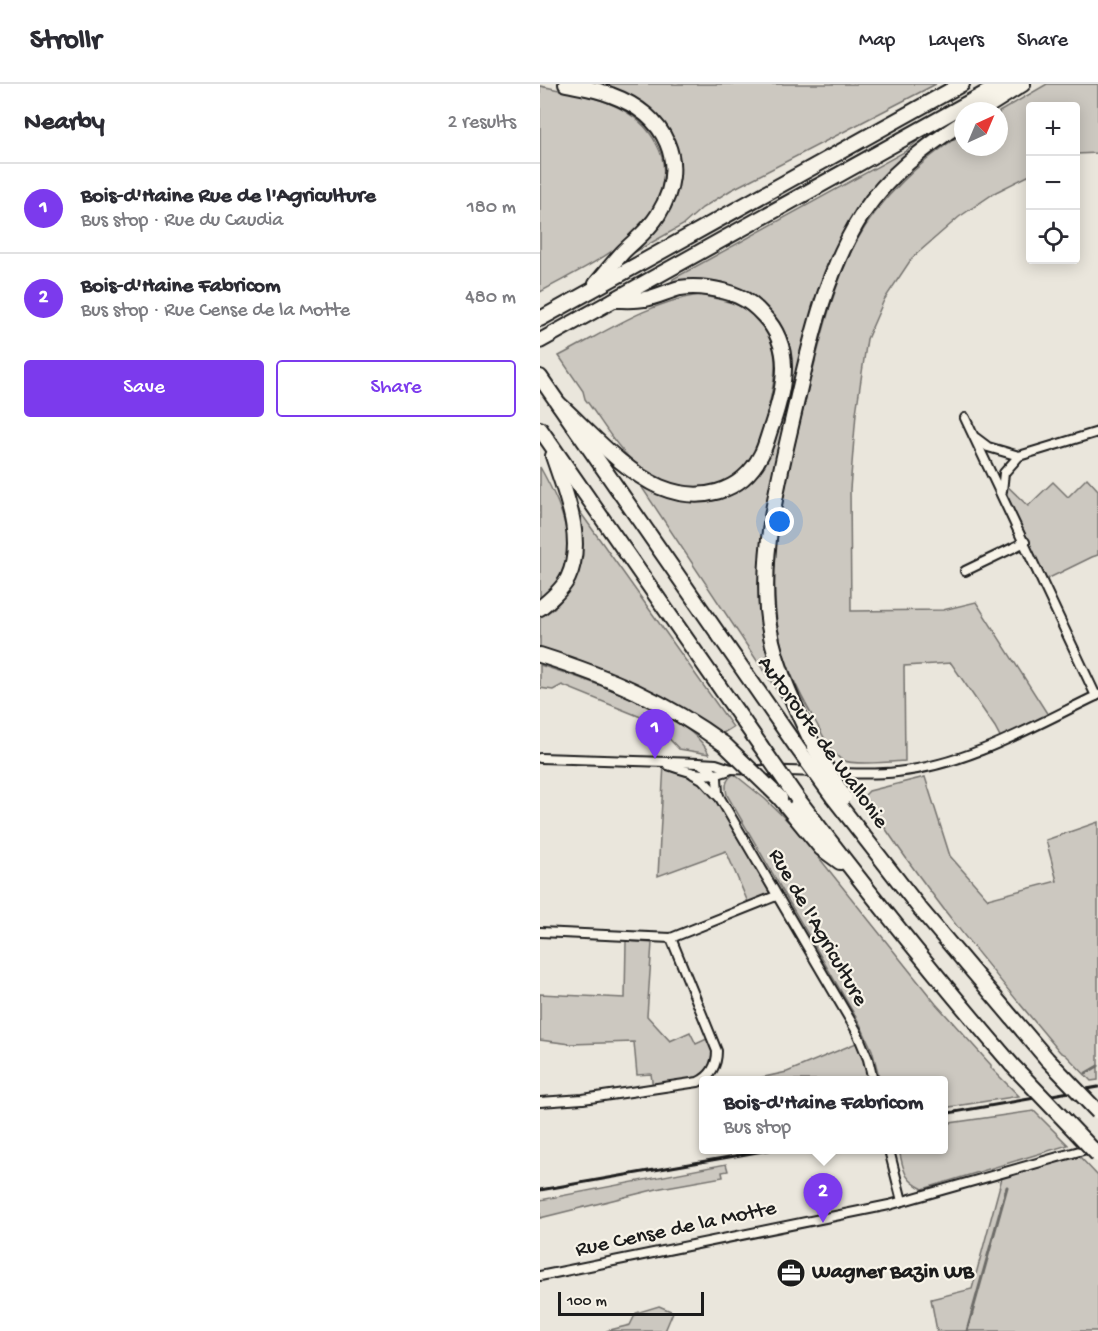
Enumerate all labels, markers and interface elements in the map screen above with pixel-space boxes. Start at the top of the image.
text: Strollr [30,25,101,58]
text: Map [859,29,895,54]
text: Layers [928,29,984,54]
text: Share [1017,29,1068,54]
north arrow [954,102,1008,156]
map controls [1026,102,1080,264]
button: + [1026,102,1080,156]
text: Nearby [24,108,105,139]
text: 2 results [447,112,516,135]
button: − [1026,156,1080,210]
text: Bois-d'Haine Rue de l'Agriculture [81,184,376,210]
text: 1 [39,197,48,220]
text: 180 m [467,197,516,220]
text: Bus stop · Rue du Caudia [81,210,283,233]
button: locate [1026,210,1080,264]
text: Bois-d'Haine Fabricom [81,274,281,300]
text: 2 [39,287,48,310]
text: 480 m [465,287,516,310]
text: Bus stop · Rue Cense de la Motte [81,300,350,323]
button: Save [24,360,264,417]
button: Share [276,360,516,417]
your location [765,507,794,536]
street label: Autoroute de Wallonie [751,652,894,835]
pin: 1 [636,710,674,759]
street label: Rue de l'Agriculture [761,845,873,1012]
popup [699,1076,948,1154]
text: Bois-d'Haine Fabricom [724,1091,923,1117]
text: Bus stop [724,1117,791,1140]
pin: 2 [804,1174,842,1223]
street label: Rue Cense de la Motte [573,1196,779,1264]
office icon: Wagner Bazin WB [775,1257,807,1289]
place label: Wagner Bazin WB [811,1260,976,1286]
scale bar [558,1289,704,1316]
text: 100 m [567,1293,607,1312]

